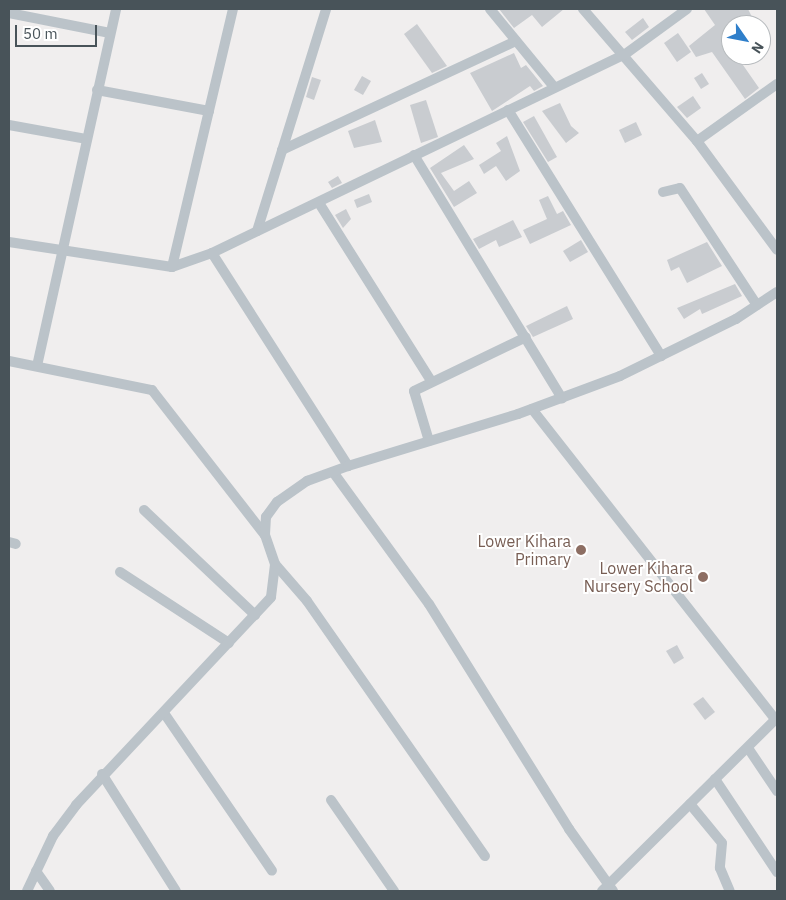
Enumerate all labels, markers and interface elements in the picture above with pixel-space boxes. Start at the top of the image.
scale bar [18,15,100,47]
north arrow [721,15,771,65]
text: 50 m [23,24,58,43]
text: N [747,38,768,57]
place label: Lower Kihara Primary [477,531,571,569]
marker: Lower Kihara Primary [575,544,587,556]
place label: Lower Kihara Nursery School [584,558,693,596]
marker: Lower Kihara Nursery School [697,571,709,583]

